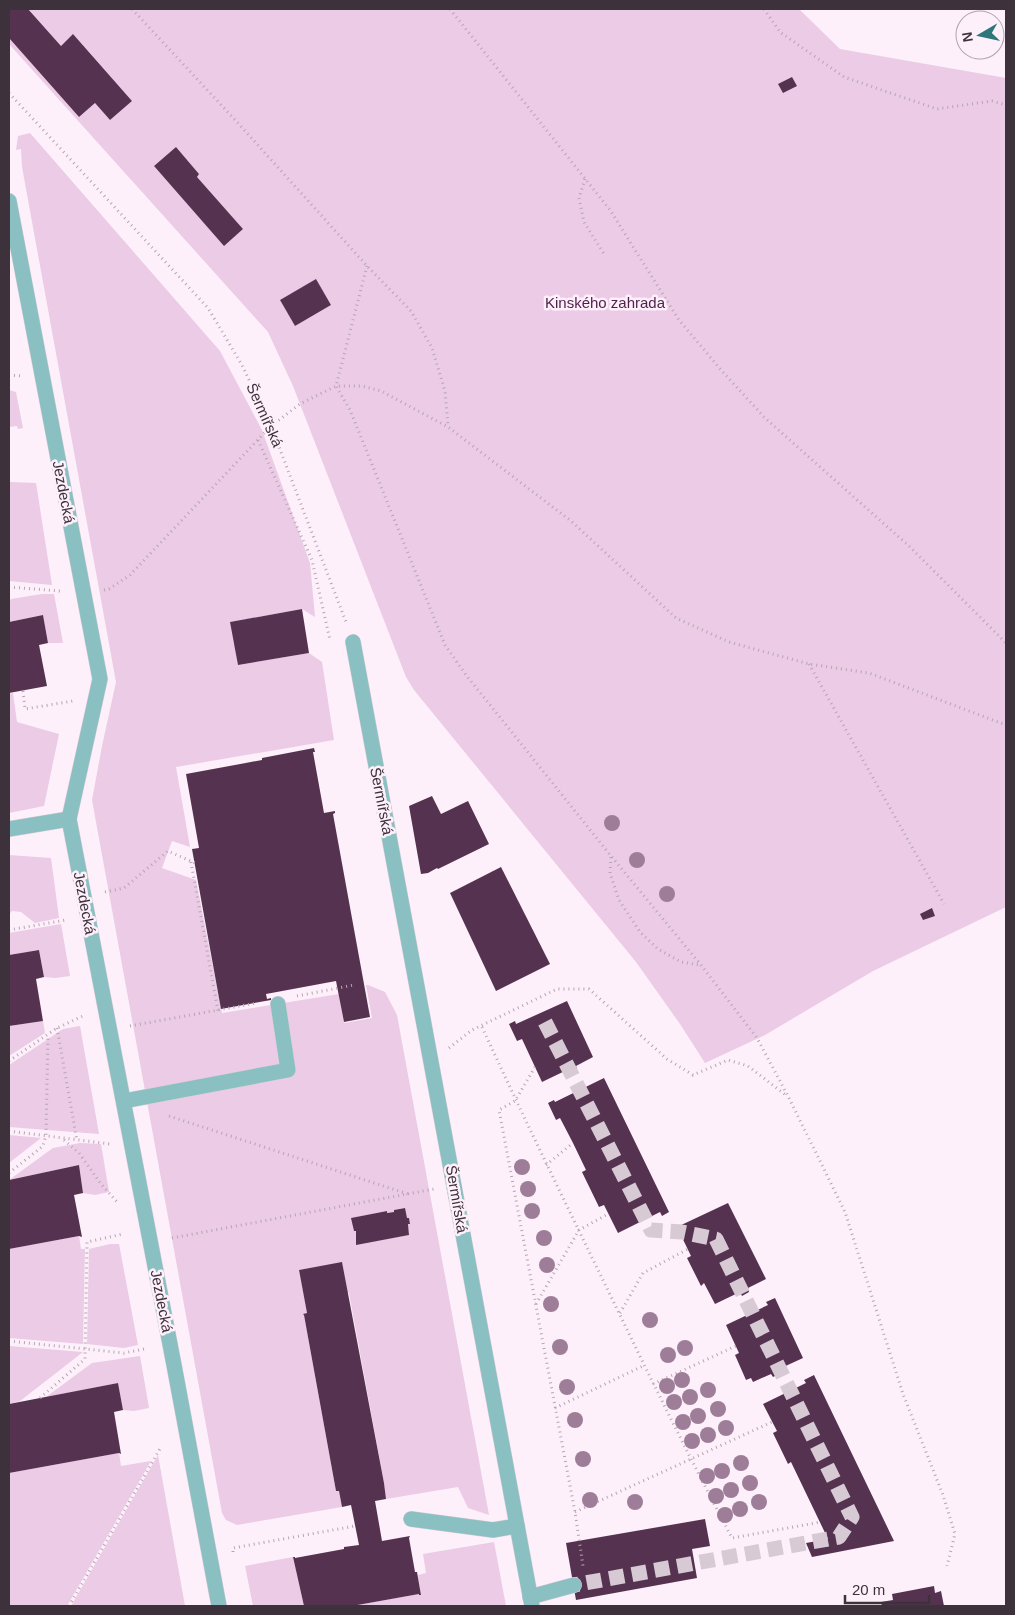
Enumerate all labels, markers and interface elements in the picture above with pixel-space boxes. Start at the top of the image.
north arrow [955,10,1005,60]
text: N [958,31,976,43]
park label: Kinského zahrada [545,294,666,311]
street label: Šermířská [243,380,287,450]
street label: Jezdecká [50,459,79,525]
street label: Šermířská [367,766,397,837]
street label: Jezdecká [71,870,100,936]
street label: Šermířská [443,1164,471,1235]
street label: Jezdecká [148,1268,177,1334]
scale bar [845,1572,929,1604]
text: 20 m [852,1581,885,1598]

